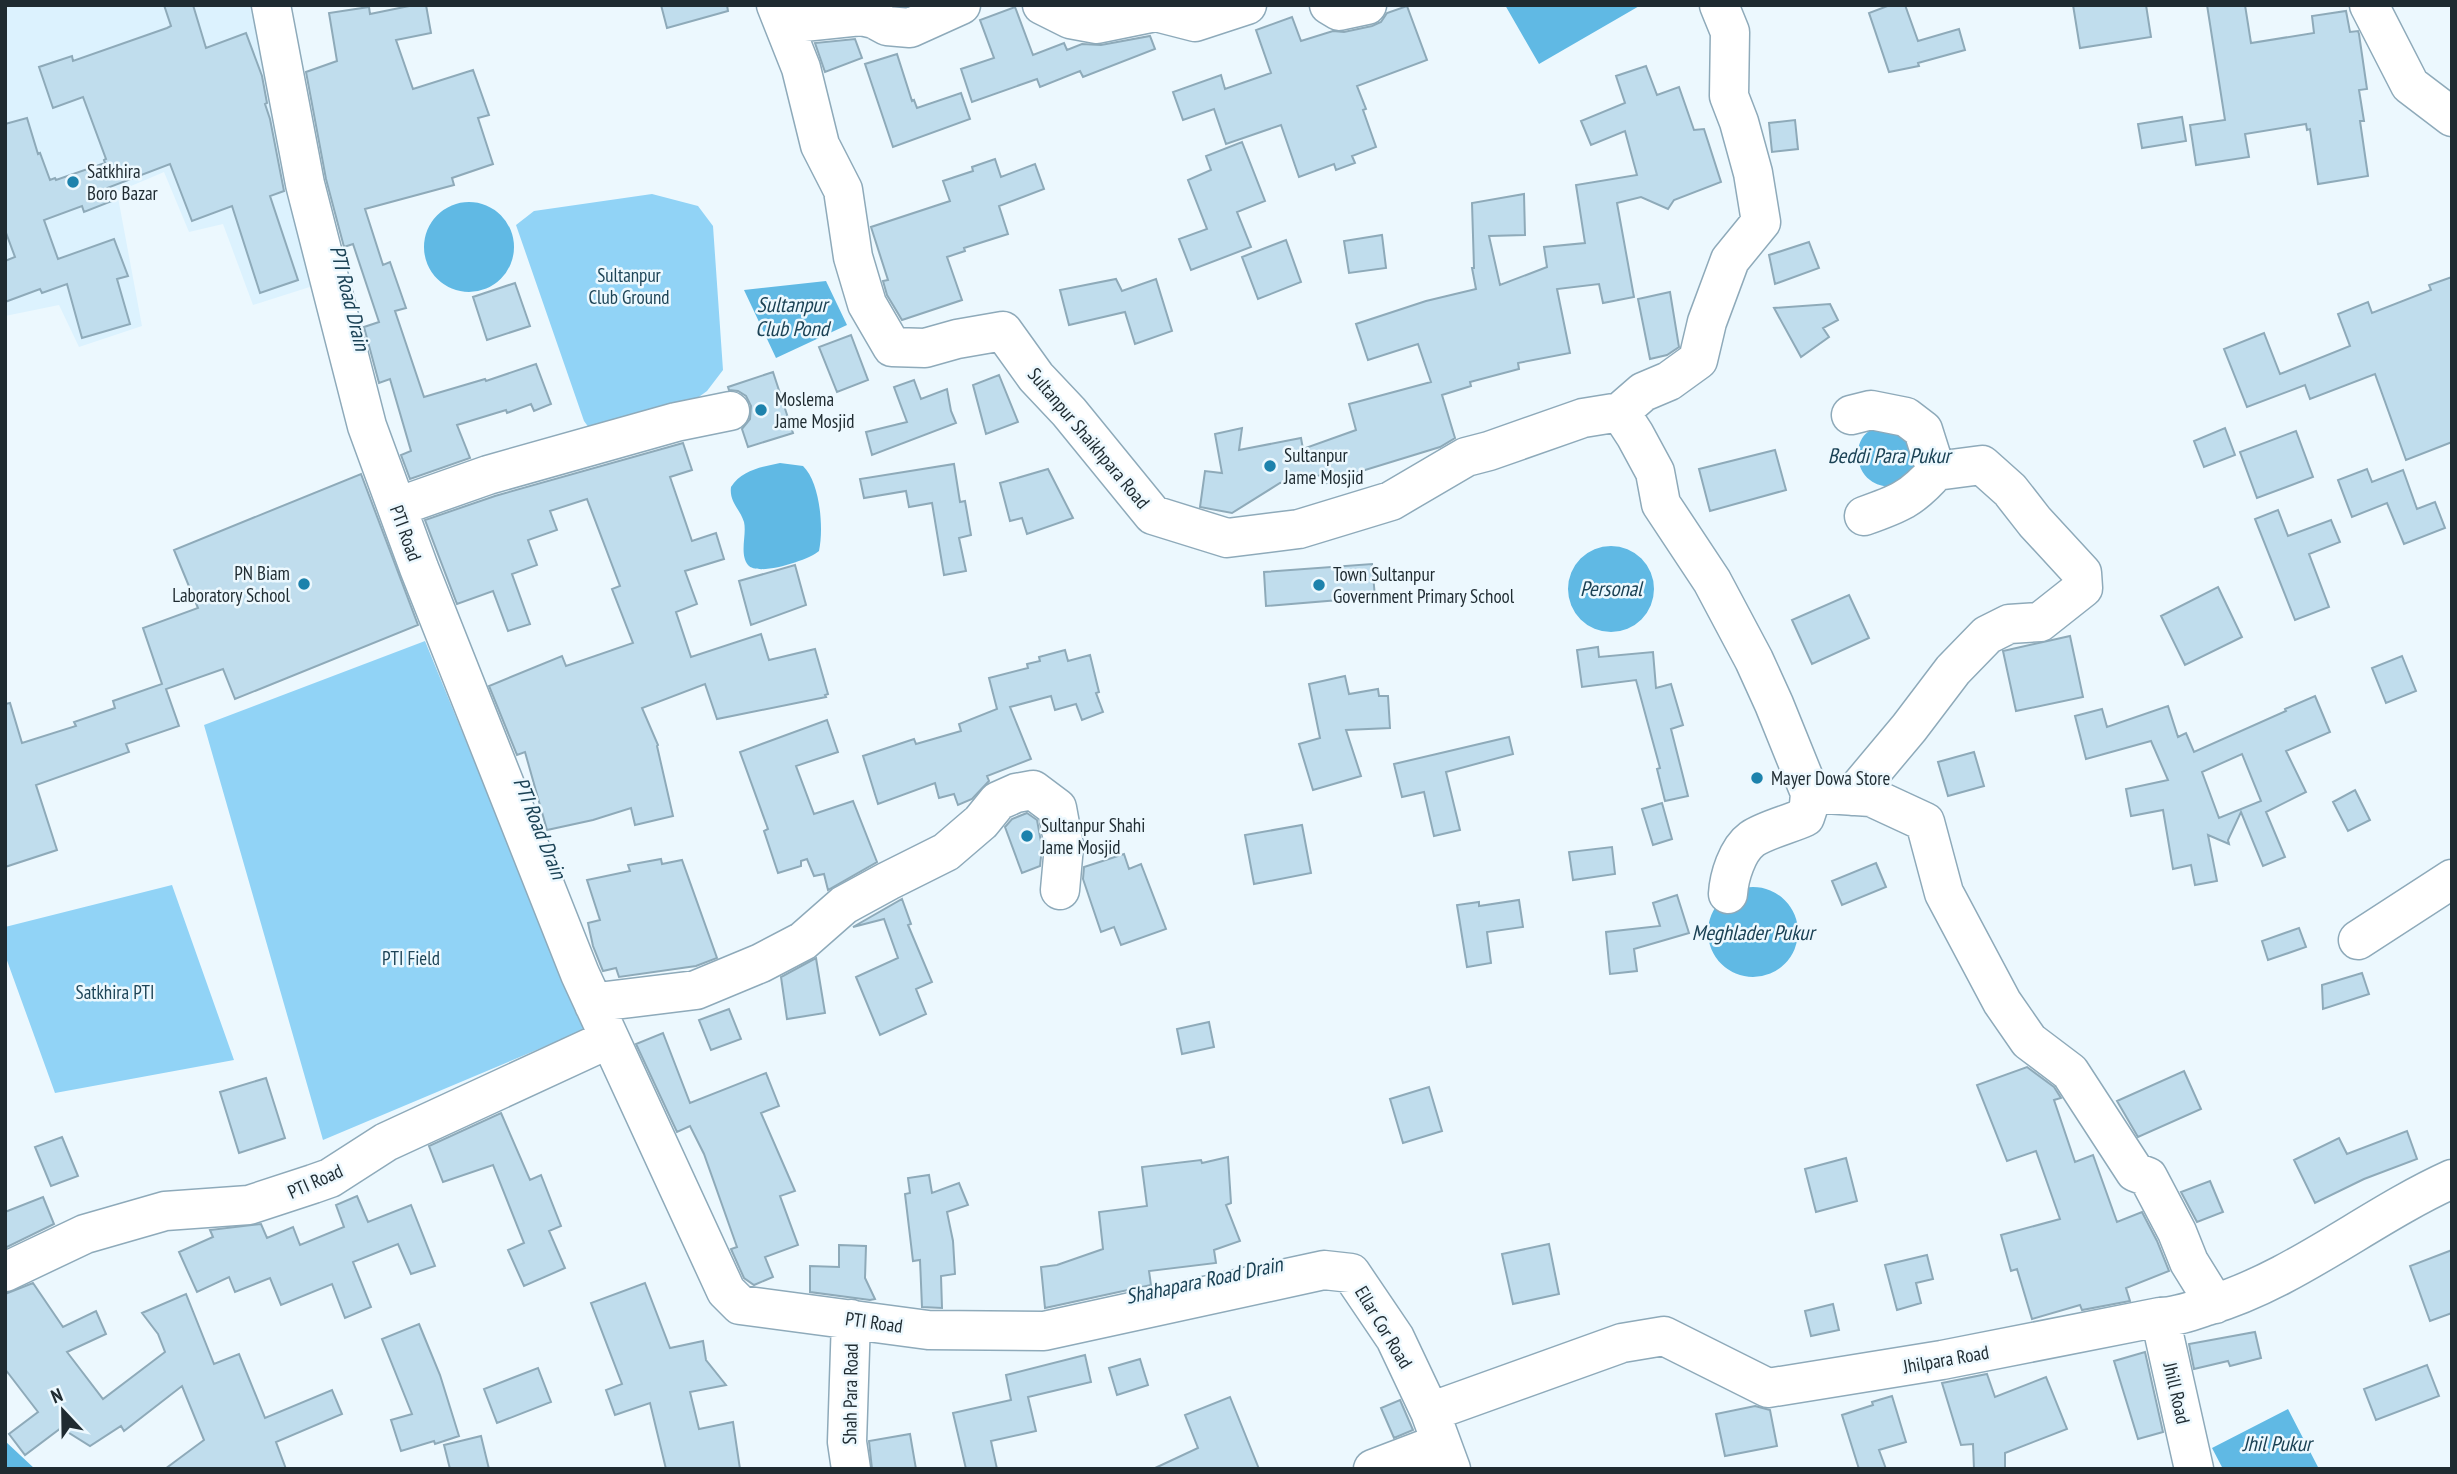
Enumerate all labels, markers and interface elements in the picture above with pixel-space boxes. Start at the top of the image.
place label: Satkhira Boro Bazar [87,159,159,205]
marker: Satkhira Boro Bazar [65,174,81,190]
water label: PTI Road Drain [324,243,376,355]
park label: Sultanpur Club Ground [588,263,670,309]
water label: Sultanpur Club Pond [755,291,832,342]
street label: Sultanpur Shaikhpara Road [1023,363,1155,513]
place label: Moslema Jame Mosjid [774,387,855,433]
marker: Moslema Jame Mosjid [753,402,769,418]
water label: Beddi Para Pukur [1828,442,1954,469]
place label: Sultanpur Jame Mosjid [1283,443,1364,489]
marker: Sultanpur Jame Mosjid [1262,458,1278,474]
street label: PTI Road [385,502,427,564]
place label: PN Biam Laboratory School [172,561,291,607]
place label: Town Sultanpur Government Primary School [1333,562,1515,608]
water label: Personal [1580,575,1644,602]
marker: PN Biam Laboratory School [296,576,312,592]
marker: Town Sultanpur Government Primary School [1311,577,1327,593]
place label: Mayer Dowa Store [1771,766,1890,790]
marker: Mayer Dowa Store [1749,770,1765,786]
water label: PTI Road Drain [507,773,573,884]
place label: Sultanpur Shahi Jame Mosjid [1040,813,1145,859]
marker: Sultanpur Shahi Jame Mosjid [1019,828,1035,844]
water label: Meghlader Pukur [1692,919,1817,946]
park label: PTI Field [382,946,440,970]
park label: Satkhira PTI [76,980,154,1004]
street label: PTI Road [284,1158,346,1204]
water label: Shahapara Road Drain [1123,1250,1287,1310]
street label: Ellar Cor Road [1350,1281,1418,1373]
street label: PTI Road [844,1306,904,1338]
street label: Jhilpara Road [1900,1340,1991,1379]
street label: Shah Para Road [837,1343,863,1445]
street label: Jhill Road [2158,1359,2196,1426]
north arrow [28,1376,98,1446]
text: N [47,1382,66,1408]
water label: Jhil Pukur [2241,1430,2315,1457]

